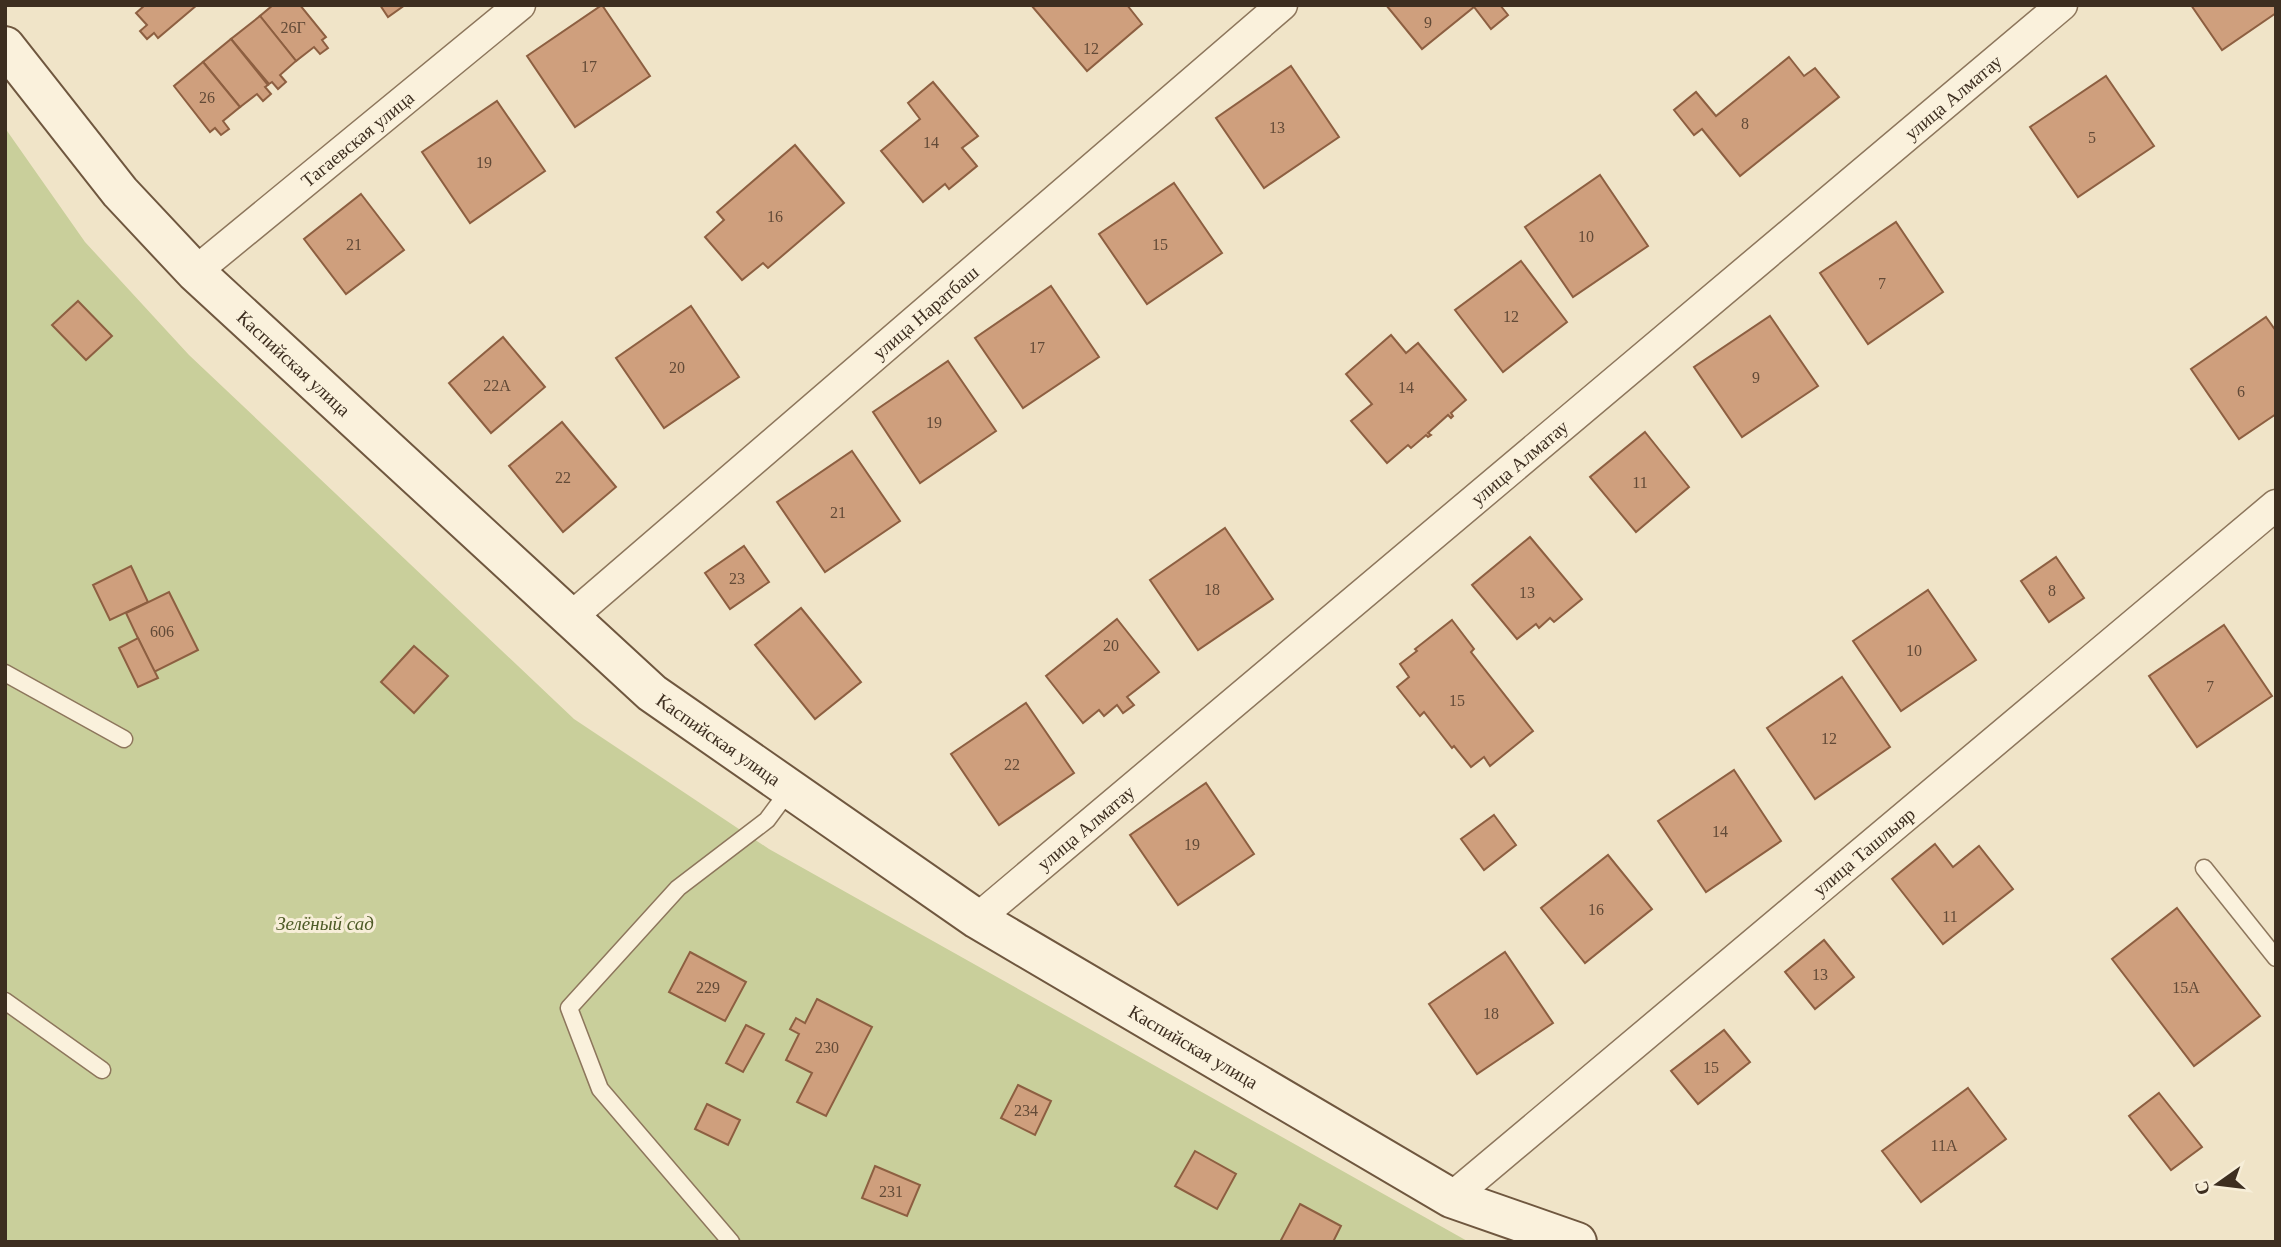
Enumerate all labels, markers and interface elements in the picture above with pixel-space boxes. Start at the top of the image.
house number: 9 [1424,14,1432,31]
house number: 26Г [280,19,306,36]
house number: 12 [1083,40,1099,57]
street label: улица Алматау [1900,50,2006,144]
house number: 17 [581,58,597,75]
street label: Тагаевская улица [297,86,418,191]
house number: 26 [199,89,215,106]
house number: 8 [1741,115,1749,132]
house number: 13 [1269,119,1285,136]
house number: 5 [2088,129,2096,146]
house number: 14 [923,134,939,151]
house number: 19 [476,154,492,171]
house number: 16 [767,208,783,225]
house number: 10 [1578,228,1594,245]
house number: 21 [346,236,362,253]
house number: 15 [1152,236,1168,253]
street label: улица Наратбаш [868,261,983,363]
house number: 7 [1878,275,1886,292]
street label: Каспийская улица [233,306,355,421]
house number: 12 [1503,308,1519,325]
house number: 17 [1029,339,1045,356]
house number: 20 [669,359,685,376]
house number: 9 [1752,369,1760,386]
house number: 22А [483,377,511,394]
house number: 14 [1398,379,1414,396]
house number: 6 [2237,383,2245,400]
house number: 19 [926,414,942,431]
street label: улица Алматау [1466,415,1572,509]
house number: 22 [555,469,571,486]
house number: 11 [1632,474,1648,491]
house number: 21 [830,504,846,521]
house number: 23 [729,570,745,587]
house number: 18 [1204,581,1220,598]
house number: 8 [2048,582,2056,599]
house number: 13 [1519,584,1535,601]
house number: 606 [150,623,174,640]
house number: 20 [1103,637,1119,654]
house number: 10 [1906,642,1922,659]
house number: 7 [2206,678,2214,695]
street label: Каспийская улица [653,689,785,790]
house number: 15 [1449,692,1465,709]
house number: 12 [1821,730,1837,747]
house number: 22 [1004,756,1020,773]
street label: улица Алматау [1033,780,1139,874]
street label: улица Ташлыяр [1809,803,1919,900]
house number: 14 [1712,823,1728,840]
house number: 19 [1184,836,1200,853]
house number: 16 [1588,901,1604,918]
house number: 11 [1942,908,1958,925]
park label: Зелёный сад [276,913,374,934]
house number: 13 [1812,966,1828,983]
house number: 229 [696,979,720,996]
house number: 15А [2172,979,2200,996]
street label: Каспийская улица [1125,1000,1262,1093]
house number: 18 [1483,1005,1499,1022]
house number: 230 [815,1039,839,1056]
house number: 15 [1703,1059,1719,1076]
house number: 234 [1014,1102,1038,1119]
house number: 11А [1931,1137,1958,1154]
north arrow [2183,1149,2253,1219]
text: С [2190,1179,2214,1197]
house number: 231 [879,1183,903,1200]

